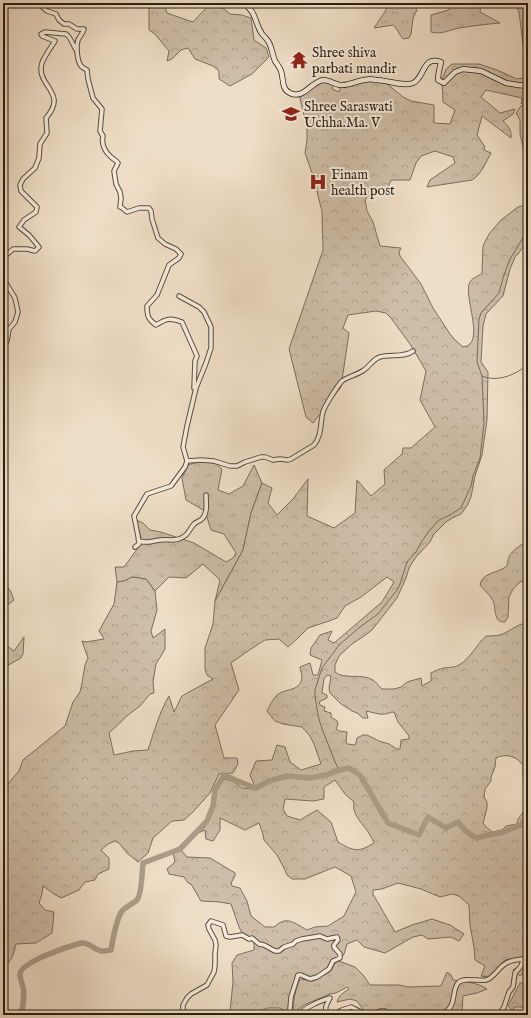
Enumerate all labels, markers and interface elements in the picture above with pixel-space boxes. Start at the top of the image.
place label: Shree shiva parbati mandir [312,44,397,78]
temple icon: Shree shiva parbati mandir [289,50,309,70]
place label: Shree Saraswati Uchha.Ma. V [304,98,393,132]
school or university icon: Shree Saraswati Uchha.Ma. V [281,104,301,124]
place label: Finam health post [331,166,395,200]
hospital icon: Finam health post [308,172,328,192]

